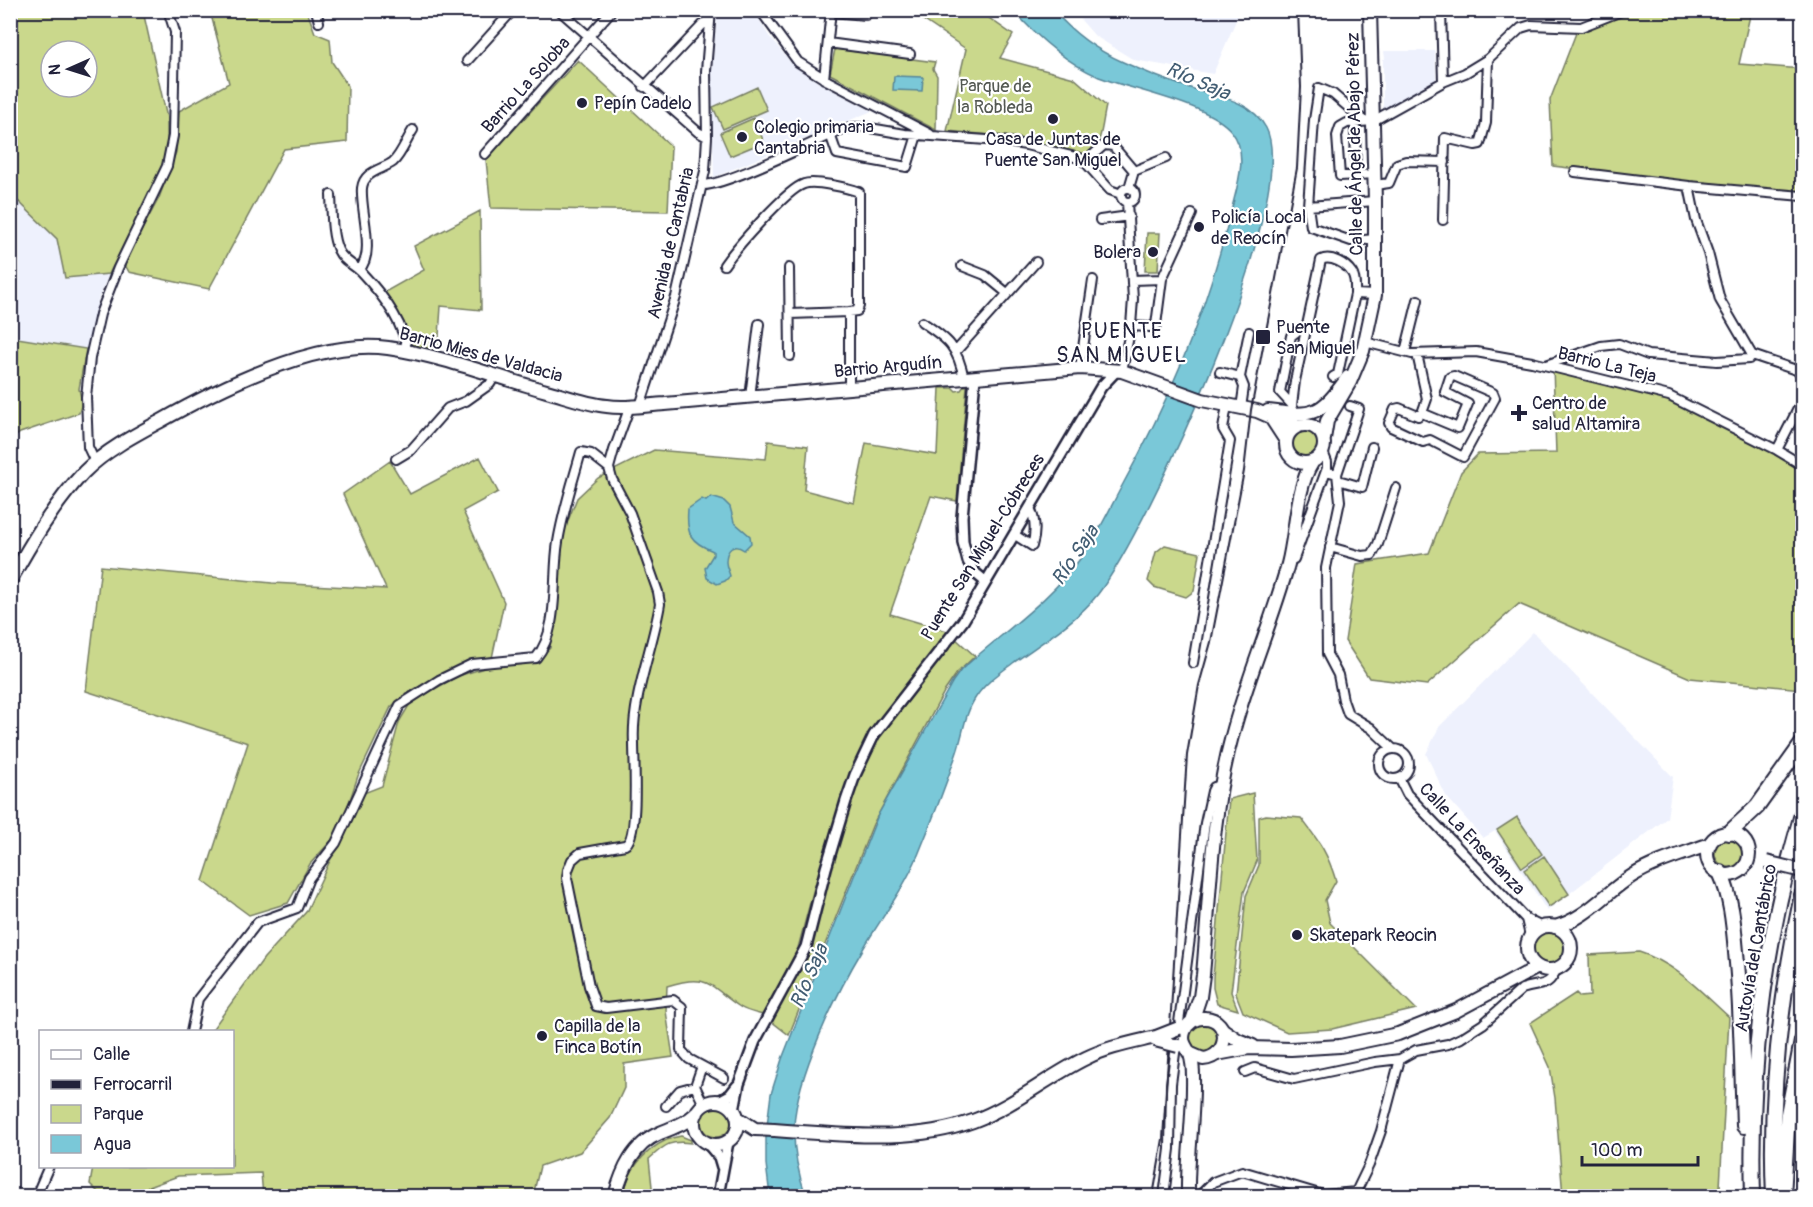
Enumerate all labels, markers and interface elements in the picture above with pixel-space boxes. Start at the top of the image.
street label: Barrio La Soloba [477,32,575,138]
street label: Calle de Ángel de Abajo Pérez [1342,32,1368,256]
north arrow [39,39,99,99]
water label: Río Saja [1162,56,1235,106]
text: N [45,64,65,76]
park label: Parque de la Robleda [957,75,1033,119]
place label: Pepín Cadelo [594,92,692,115]
marker: Pepín Cadelo [575,96,589,110]
marker: Casa de Juntas de Puente San Miguel [1046,112,1060,126]
place label: Colegio primaria Cantabria [754,116,874,160]
place label: Casa de Juntas de Puente San Miguel [984,128,1122,172]
marker: Colegio primaria Cantabria [735,130,749,144]
street label: Avenida de Cantabria [642,165,700,321]
place label: Policía Local de Reocín [1211,206,1306,250]
marker: Policía Local de Reocín [1192,220,1206,234]
place label: Bolera [1093,241,1141,264]
marker: Bolera [1146,245,1160,259]
place label: Puente San Miguel [1276,316,1356,360]
district label: PUENTE SAN MIGUEL [1056,318,1188,369]
street label: Barrio Mies de Valdacia [397,322,565,388]
marker: Puente San Miguel [1254,328,1272,346]
street label: Barrio La Teja [1555,342,1659,388]
street label: Barrio Argudín [833,351,943,383]
place label: Centro de salud Altamira [1532,392,1640,436]
marker: Centro de salud Altamira [1510,404,1528,422]
street label: Puente San Miguel-Cóbreces [916,449,1050,645]
water label: Río Saja [1046,519,1105,590]
street label: Calle La Enseñanza [1414,778,1530,900]
street label: Autovía del Cantábrico [1730,862,1782,1034]
place label: Skatepark Reocin [1309,924,1437,947]
marker: Skatepark Reocin [1290,928,1304,942]
water label: Río Saja [784,939,834,1012]
place label: Capilla de la Finca Botín [554,1015,642,1059]
marker: Capilla de la Finca Botín [535,1029,549,1043]
legend [39,1030,234,1168]
text: Calle [93,1043,130,1066]
text: Ferrocarril [93,1073,172,1096]
text: Parque [93,1103,143,1126]
scale bar [1582,1129,1698,1167]
text: Agua [93,1133,131,1156]
text: 100 m [1591,1139,1643,1162]

